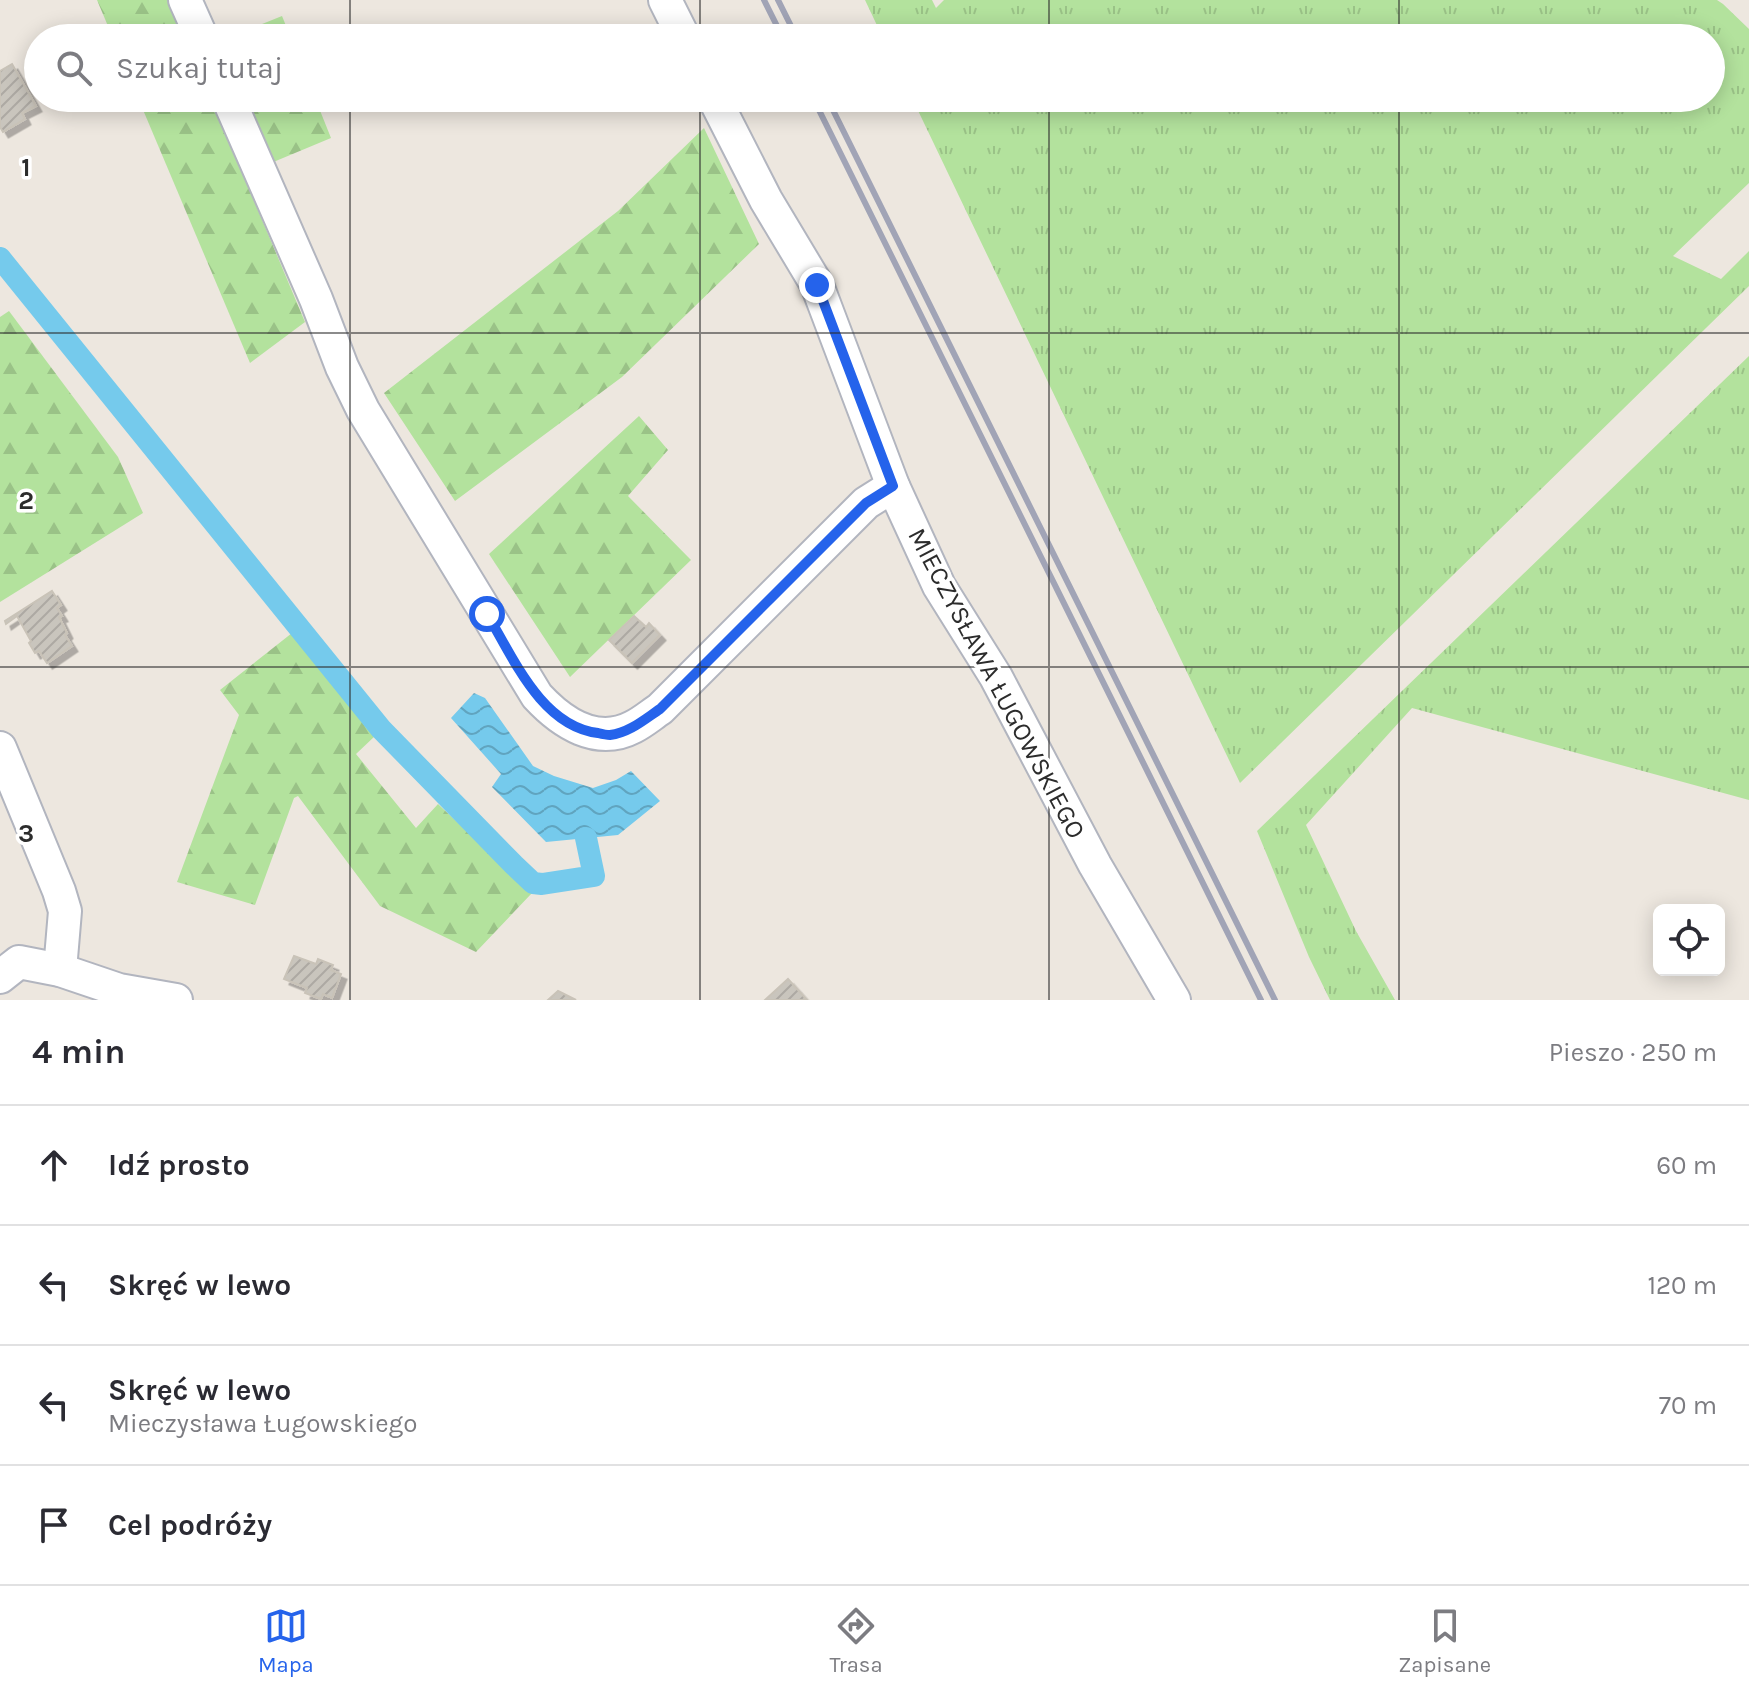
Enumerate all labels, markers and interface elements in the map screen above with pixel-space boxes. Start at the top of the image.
search box [24,24,1725,112]
icon: search [52,46,96,90]
text: Szukaj tutaj [116,50,283,86]
text: 1 [21,152,31,183]
route end [799,267,835,303]
text: 2 [18,485,34,516]
street label: MIECZYSŁAWA ŁUGOWSKIEGO [901,523,1092,844]
route start [469,596,505,632]
text: 3 [18,818,34,849]
map controls [1653,904,1725,976]
button: locate [1653,904,1725,976]
text: 4 min [32,1032,125,1072]
text: Pieszo · 250 m [1549,1037,1717,1068]
icon: ahead [32,1143,76,1187]
text: Idź prosto [108,1147,250,1183]
text: 60 m [1656,1150,1717,1181]
icon: left [32,1263,76,1307]
text: Skręć w lewo [108,1267,291,1303]
text: 120 m [1647,1270,1717,1301]
text: Skręć w lewo [108,1372,291,1408]
icon: left [32,1383,76,1427]
text: 70 m [1659,1390,1717,1421]
text: Mieczysława Ługowskiego [108,1408,417,1439]
icon: arrive [32,1503,76,1547]
text: Cel podróży [108,1507,272,1543]
tab: Mapa [258,1604,314,1678]
tab: Trasa [829,1604,883,1678]
tab: Zapisane [1398,1604,1491,1678]

